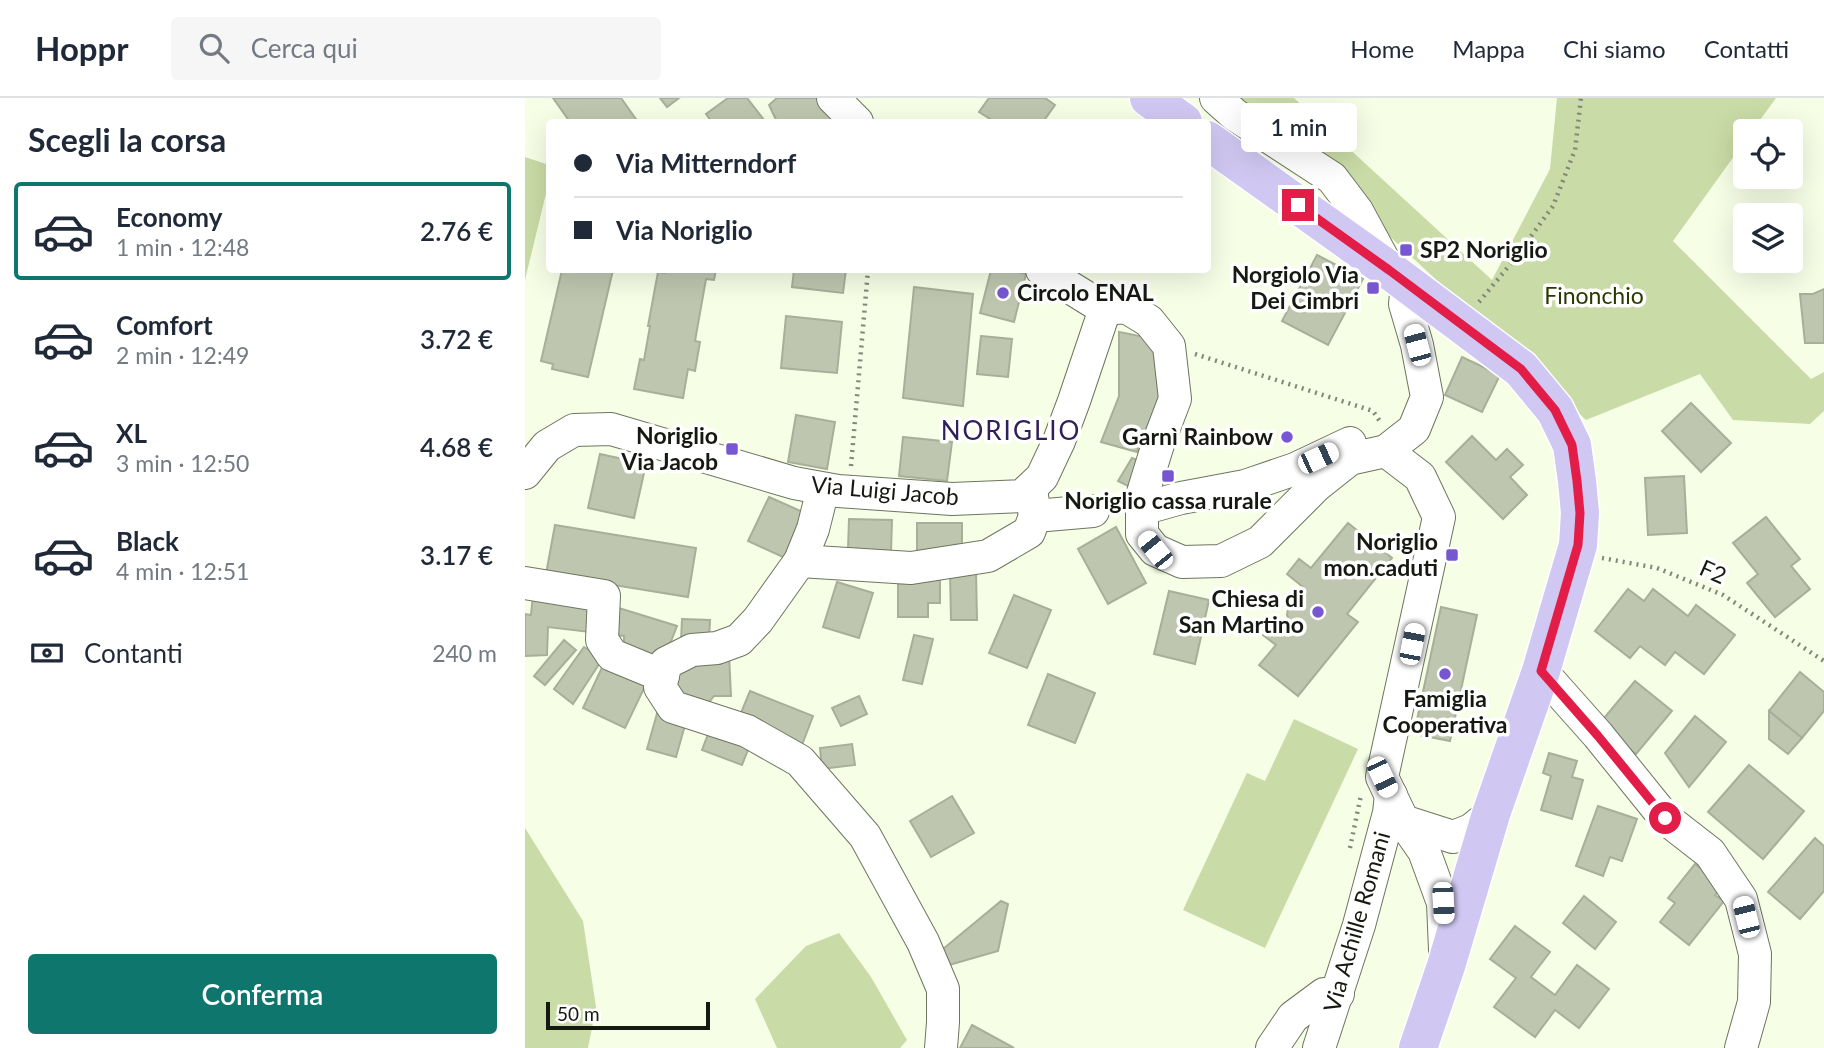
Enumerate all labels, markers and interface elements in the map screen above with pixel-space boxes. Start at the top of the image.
search box [171,17,661,80]
text: Hoppr [35,28,129,68]
icon: search [195,29,233,67]
text: Cerca qui [251,32,358,64]
text: Home [1350,34,1414,63]
text: Mappa [1452,34,1525,63]
text: Chi siamo [1563,34,1666,63]
text: Contatti [1704,34,1789,63]
callout: 1 min [1240,104,1356,153]
text: 1 min [1271,113,1327,141]
map controls [1733,119,1803,273]
button: locate [1733,119,1803,189]
text: Scegli la corsa [28,120,226,159]
text: Via Mitterndorf [616,147,796,179]
route end [1282,189,1314,221]
icon: car [32,200,95,263]
text: Economy [116,201,222,233]
button: layers [1733,203,1803,273]
text: Via Noriglio [616,214,753,246]
text: 2.76 € [420,215,493,247]
text: 1 min · 12:48 [116,233,249,261]
place label: SP2 Noriglio [1420,235,1548,263]
marker: SP2 Noriglio [1398,242,1414,258]
place label: Norgiolo Via Dei Cimbri [1232,260,1359,314]
place label: Circolo ENAL [1017,278,1154,306]
marker: Norgiolo Via Dei Cimbri [1365,280,1381,296]
park label: Finonchio [1544,281,1644,309]
marker: Circolo ENAL [995,285,1011,301]
icon: car [32,308,95,371]
text: Comfort [116,309,213,341]
car [1402,322,1433,368]
text: 3.72 € [420,323,493,355]
text: 2 min · 12:49 [116,341,249,369]
district label: NORIGLIO [941,414,1081,446]
icon: car [32,416,95,479]
text: XL [116,417,147,449]
place label: Noriglio Via Jacob [620,421,718,475]
place label: Garnì Rainbow [1122,422,1274,450]
marker: Garnì Rainbow [1279,429,1295,445]
text: 4.68 € [420,431,493,463]
car [1295,440,1342,476]
marker: Noriglio Via Jacob [724,441,740,457]
text: 3 min · 12:50 [116,449,249,477]
marker: Noriglio cassa rurale [1160,468,1176,484]
street label: Via Luigi Jacob [810,470,960,510]
place label: Noriglio cassa rurale [1064,486,1272,514]
icon: car [32,524,95,587]
text: Black [116,525,179,557]
car [1134,527,1177,573]
place label: Noriglio mon.caduti [1324,527,1438,581]
text: 3.17 € [420,539,493,571]
marker: Noriglio mon.caduti [1444,547,1460,563]
street label: F2 [1696,553,1731,589]
text: 4 min · 12:51 [116,557,249,585]
place label: Chiesa di San Martino [1179,584,1304,638]
marker: Chiesa di San Martino [1310,604,1326,620]
car [1398,621,1427,667]
icon: cash [28,634,66,672]
text: Contanti [84,637,183,669]
text: 240 m [432,639,497,667]
marker: Famiglia Cooperativa [1437,666,1453,682]
place label: Famiglia Cooperativa [1382,684,1508,738]
car [1364,754,1401,800]
route start [1649,802,1681,834]
street label: Via Achille Romani [1317,828,1395,1015]
car [1432,881,1455,925]
car [1731,894,1762,940]
button: Conferma [28,954,497,1034]
scale bar [546,999,711,1031]
text: 50 m [557,1002,600,1025]

